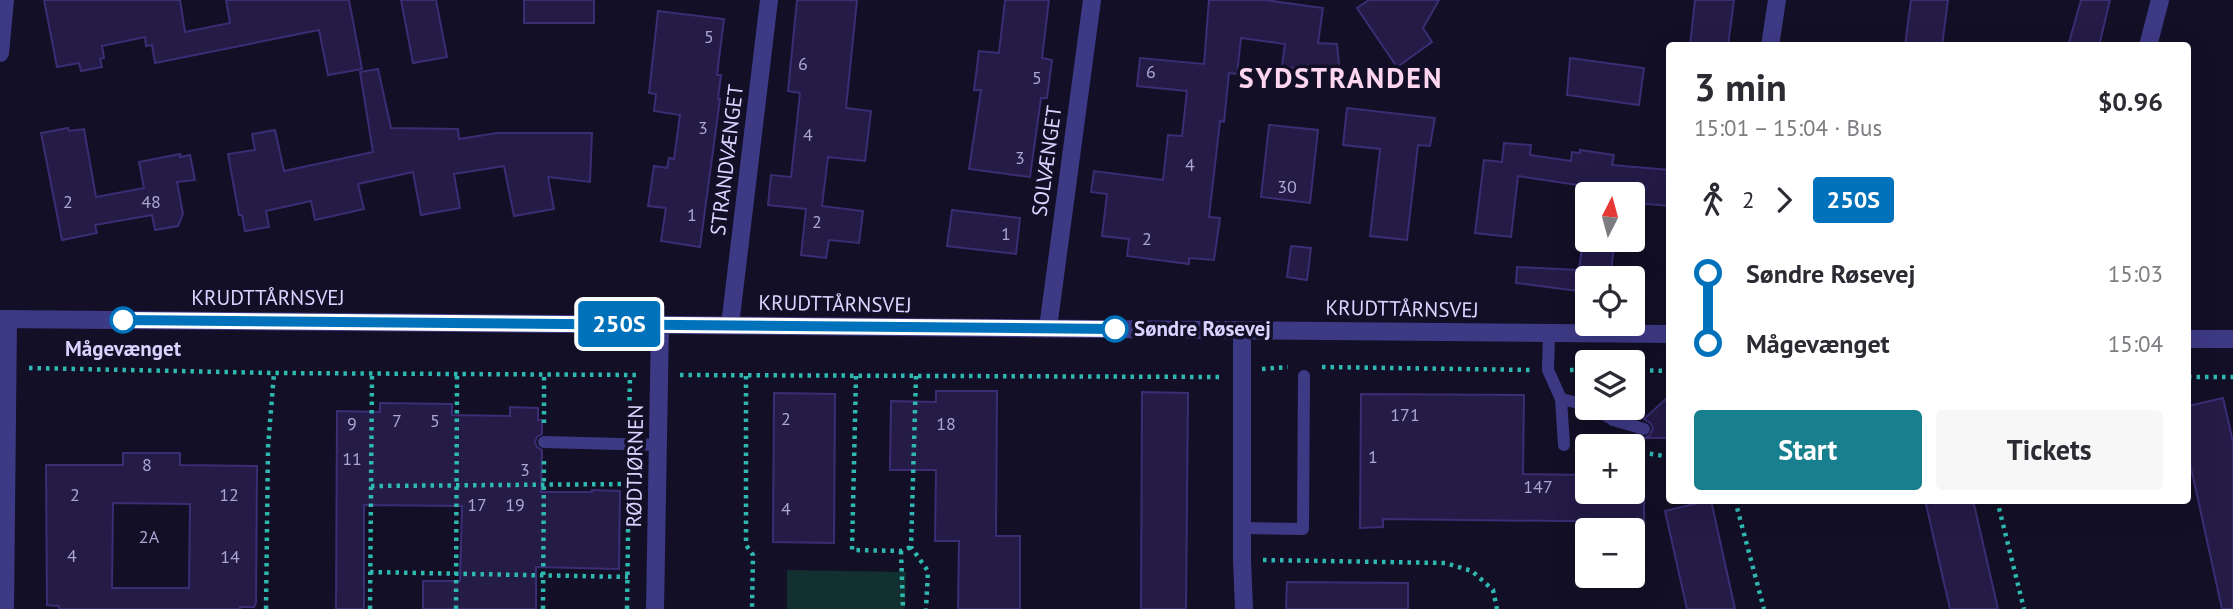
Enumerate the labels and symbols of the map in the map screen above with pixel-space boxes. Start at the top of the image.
house number: 5 [704,25,714,48]
house number: 6 [798,52,808,75]
district label: SYDSTRANDEN [1239,59,1443,96]
house number: 6 [1146,60,1156,83]
house number: 5 [1032,66,1042,89]
street label: STRANDVÆNGET [704,83,749,237]
street label: SOLVÆNGET [1025,103,1068,218]
house number: 3 [698,116,708,139]
house number: 4 [803,123,813,146]
house number: 3 [1015,146,1025,169]
house number: 4 [1185,153,1195,176]
house number: 30 [1277,175,1297,198]
north arrow [1575,182,1645,252]
house number: 2 [63,190,73,213]
house number: 48 [141,190,161,213]
house number: 1 [687,203,697,226]
house number: 2 [812,210,822,233]
house number: 1 [1001,222,1011,245]
house number: 2 [1142,227,1152,250]
street label: KRUDTTÅRNSVEJ [191,284,345,311]
street label: KRUDTTÅRNSVEJ [758,289,912,318]
street label: KRUDTTÅRNSVEJ [1325,294,1479,323]
line badge: 250S [570,301,668,347]
marker: Mågevænget [110,307,136,333]
place label: Søndre Røsevej [1134,315,1271,342]
marker: Søndre Røsevej [1102,316,1128,342]
place label: Mågevænget [65,335,182,362]
house number: 171 [1390,403,1420,426]
street label: RØDTJØRNEN [620,404,649,528]
house number: 2 [781,407,791,430]
house number: 7 [392,409,402,432]
house number: 5 [430,409,440,432]
house number: 9 [347,412,357,435]
house number: 18 [936,412,956,435]
house number: 1 [1368,445,1378,468]
house number: 11 [342,447,362,470]
house number: 8 [142,453,152,476]
house number: 3 [520,458,530,481]
house number: 147 [1523,475,1553,498]
house number: 2 [70,483,80,506]
house number: 12 [219,483,239,506]
house number: 17 [467,493,487,516]
house number: 19 [505,493,525,516]
house number: 4 [781,497,791,520]
house number: 2A [139,525,160,548]
house number: 4 [67,544,77,567]
house number: 14 [220,545,240,568]

